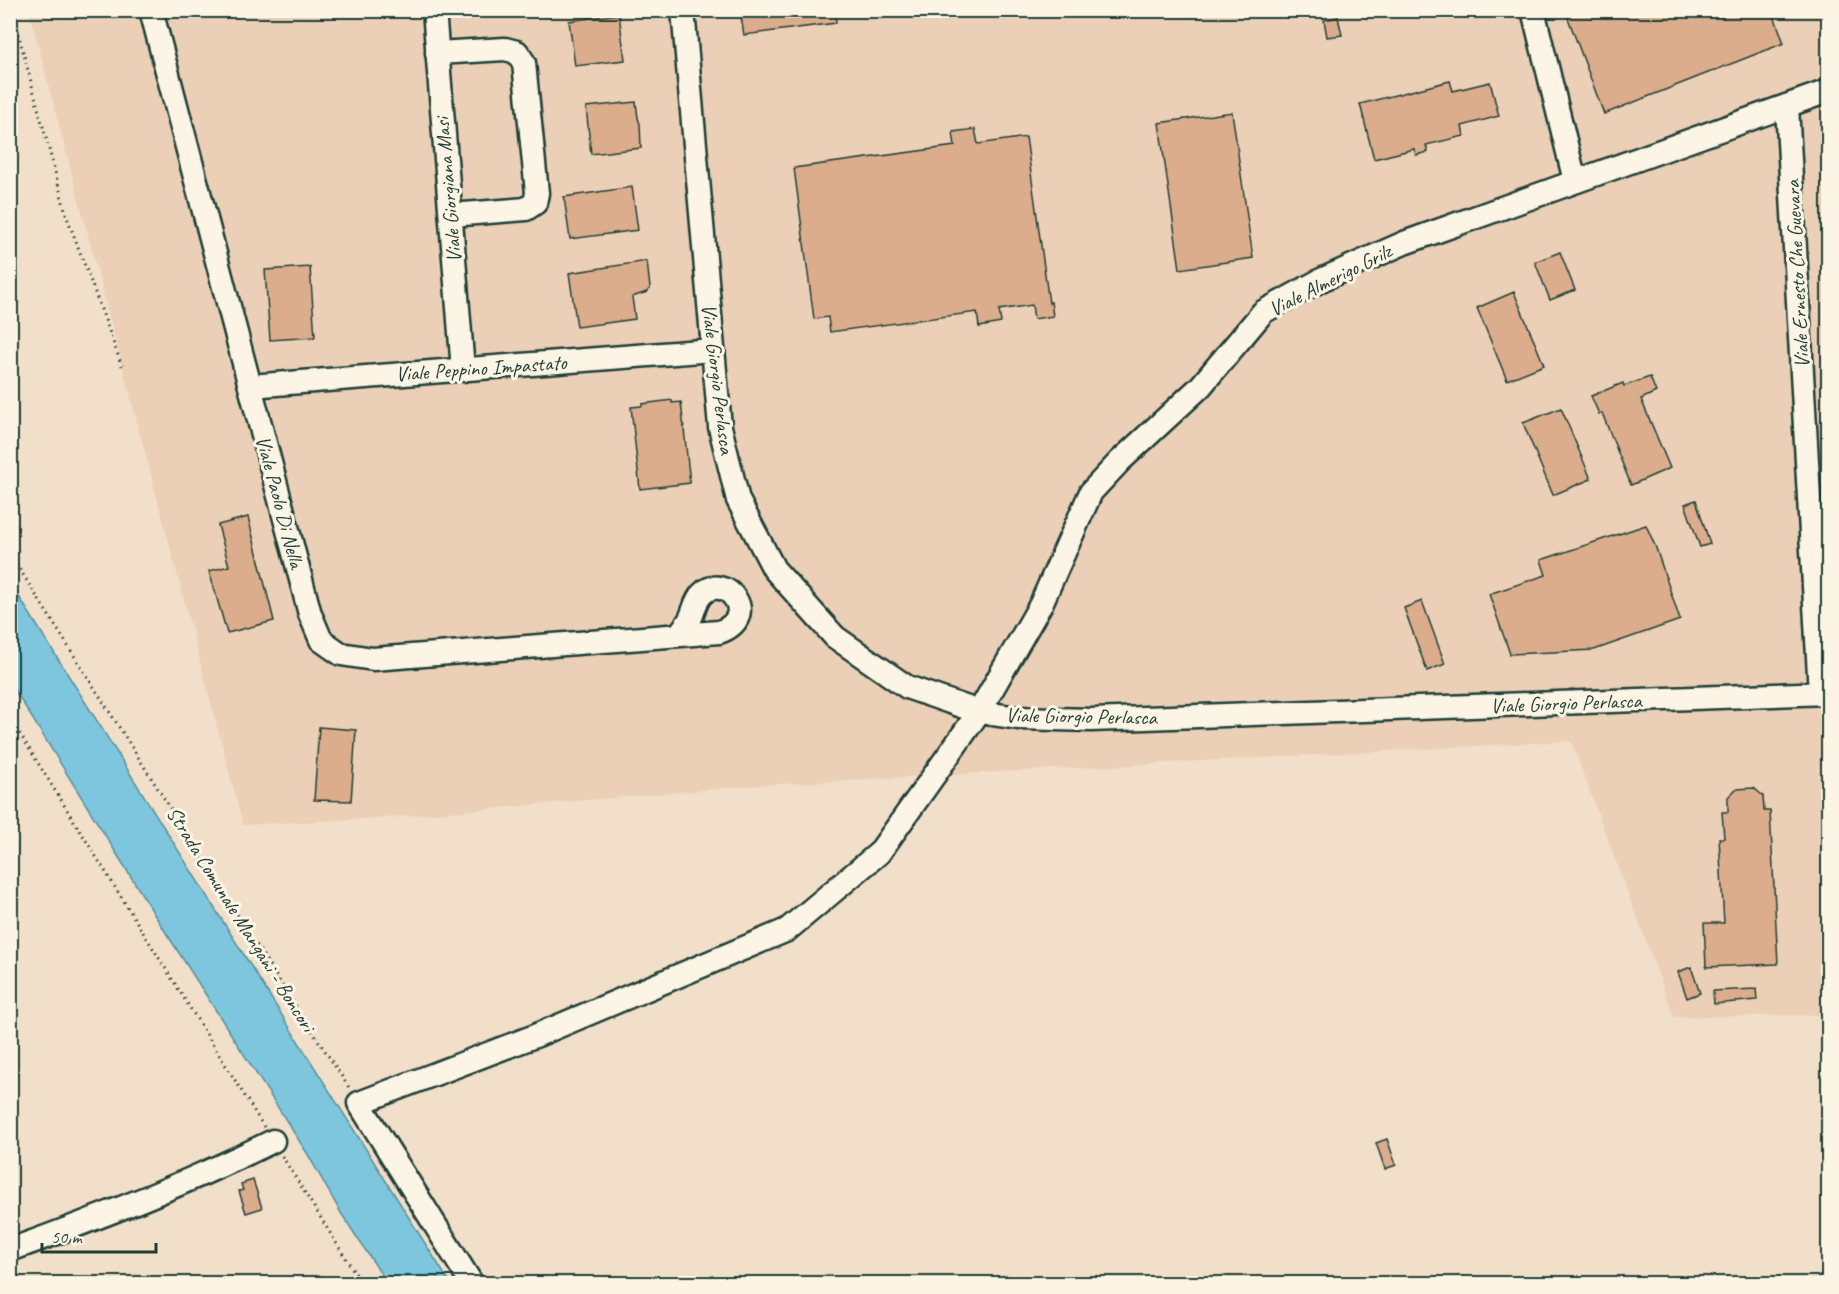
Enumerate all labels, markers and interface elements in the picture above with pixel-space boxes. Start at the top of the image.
street label: Viale Giorgiana Masi [428,113,467,264]
street label: Viale Ernesto Che Guevara [1779,177,1815,369]
street label: Viale Almerigo Grilz [1264,237,1398,322]
street label: Viale Giorgio Perlasca [696,302,740,458]
street label: Viale Peppino Impastato [395,349,569,387]
street label: Viale Paolo Di Nella [250,433,311,573]
street label: Viale Giorgio Perlasca [1490,687,1644,719]
street label: Viale Giorgio Perlasca [1005,702,1159,730]
street label: Strada Comunale Mangani - Boncori [161,802,323,1039]
scale bar [42,1216,156,1254]
text: 50 m [51,1226,84,1248]

